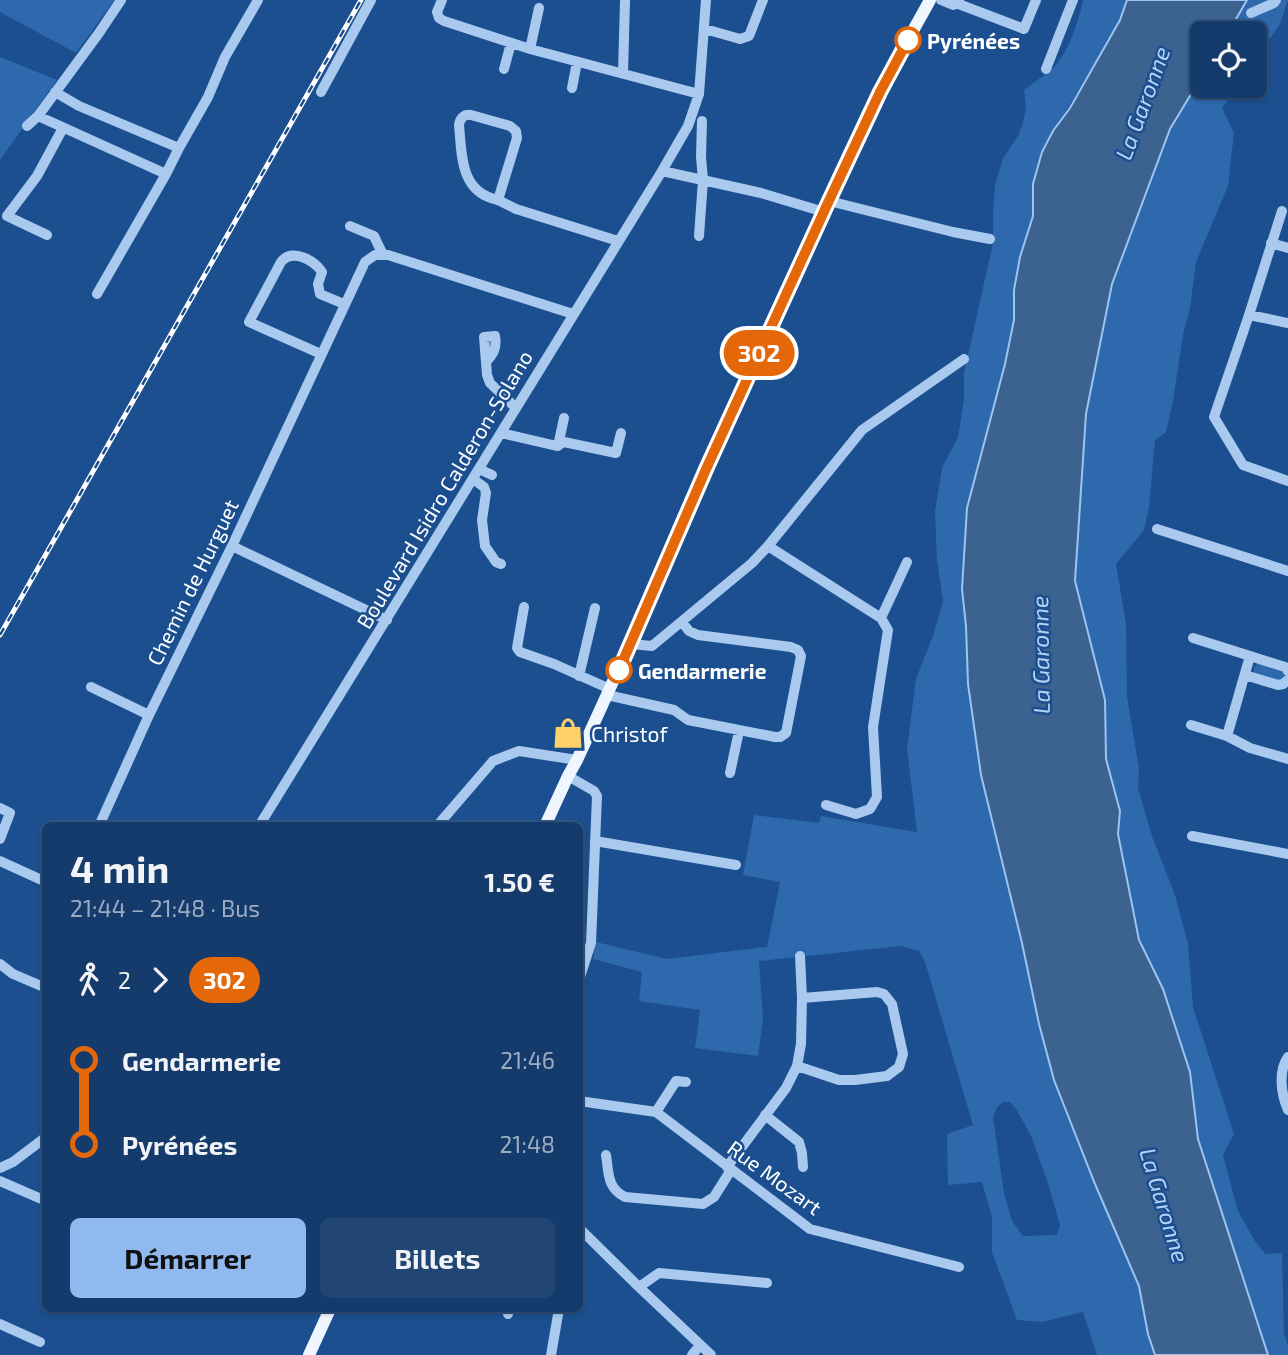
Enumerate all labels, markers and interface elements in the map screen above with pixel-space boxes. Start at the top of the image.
map controls [1190,21,1267,98]
button: locate [1190,21,1267,98]
marker: Pyrénées [895,27,921,53]
place label: Pyrénées [927,28,1020,54]
water label: La Garonne [1109,43,1175,163]
line badge: 302 [719,330,799,376]
text: 302 [738,338,780,367]
street label: Boulevard Isidro Calderon-Solano [351,345,537,633]
street label: Chemin de Hurguet [141,495,243,669]
water label: La Garonne [1025,596,1055,714]
marker: Gendarmerie [606,657,632,683]
place label: Gendarmerie [638,658,767,683]
shop icon: Christof [551,716,585,750]
place label: Christof [591,721,668,746]
text: 4 min [70,845,169,891]
text: 1.50 € [484,866,555,897]
text: 21:44 – 21:48 · Bus [70,894,260,922]
icon: walk [70,961,108,999]
icon: forward [141,961,179,999]
text: 302 [203,965,246,994]
text: 2 [118,966,131,994]
text: Gendarmerie [122,1045,281,1076]
text: 21:46 [500,1046,555,1074]
text: Pyrénées [122,1129,237,1160]
text: 21:48 [499,1130,555,1158]
street label: Rue Mozart [723,1135,827,1219]
water label: La Garonne [1134,1144,1196,1266]
button: Démarrer [70,1218,306,1298]
button: Billets [320,1218,555,1298]

